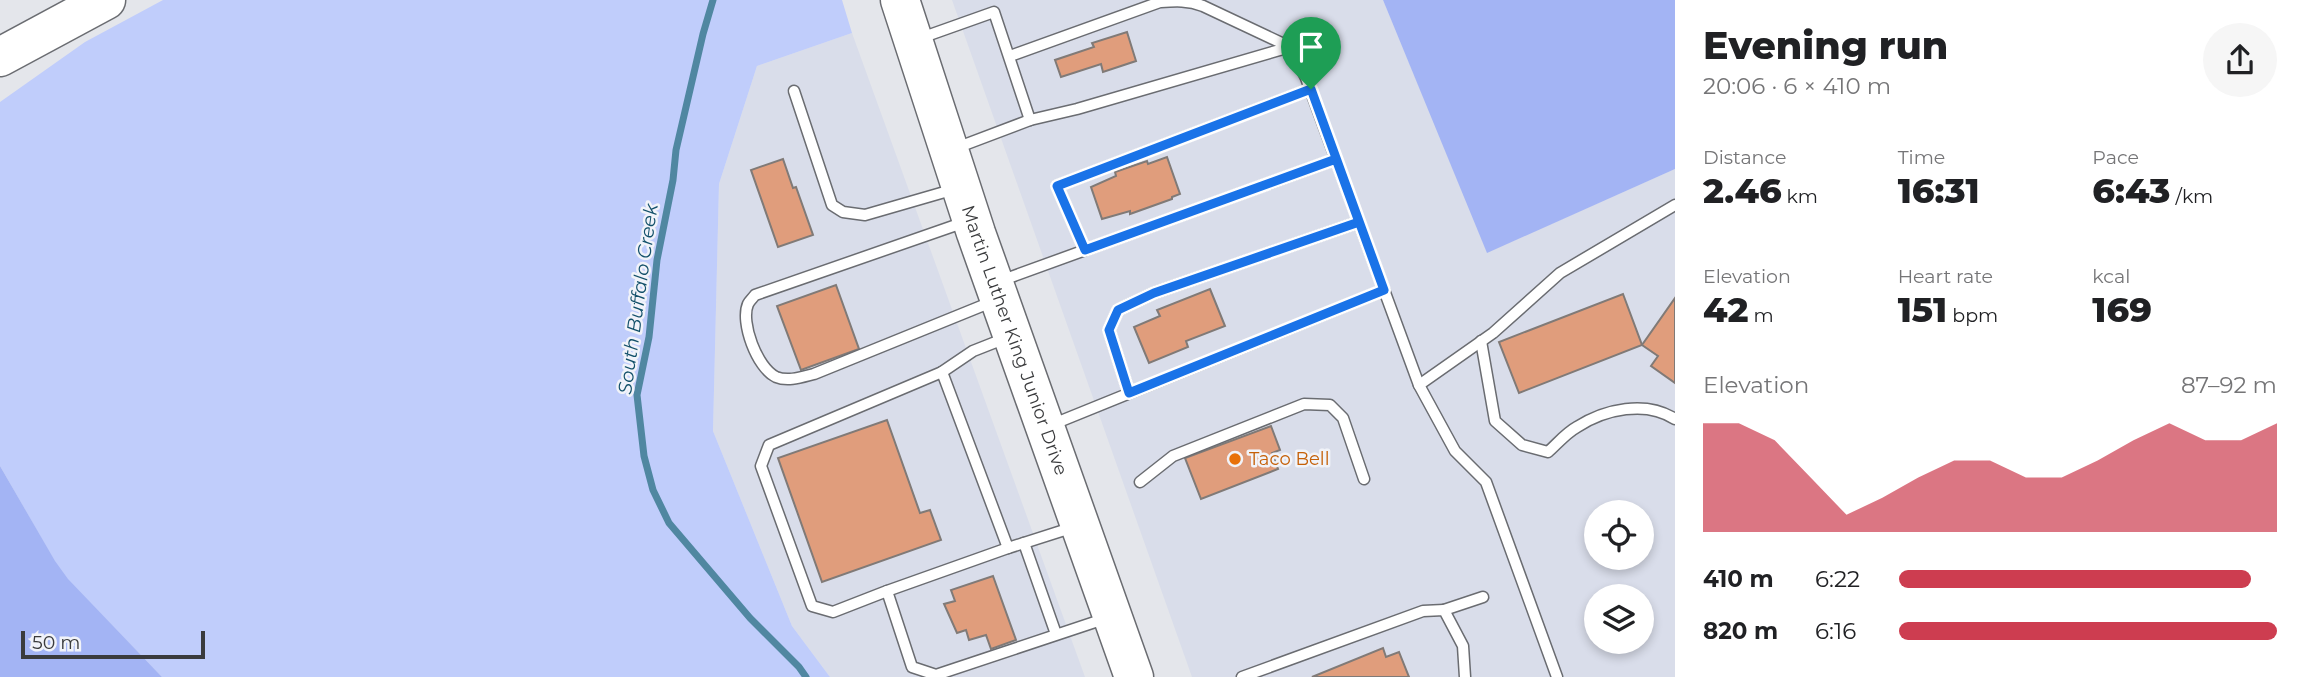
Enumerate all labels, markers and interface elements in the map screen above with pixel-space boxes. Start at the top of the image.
pin [1281,17,1341,89]
text: Evening run [1703,22,1948,69]
button: share [2203,23,2277,97]
icon: arrive [1292,28,1330,66]
text: 20:06 · 6 × 410 m [1703,72,1891,100]
text: Distance [1703,146,1786,169]
text: Time [1898,146,1945,169]
text: Pace [2092,146,2139,169]
text: 2.46 [1703,169,1782,212]
text: 16:31 [1898,169,1980,212]
text: 6:43 [2092,169,2170,212]
text: km [1782,185,1818,208]
text: /km [2170,185,2213,208]
water label: South Buffalo Creek [613,202,663,396]
street label: Martin Luther King Junior Drive [957,203,1072,478]
text: Elevation [1703,265,1791,288]
text: Heart rate [1898,265,1993,288]
text: kcal [2092,265,2130,288]
text: 42 [1703,288,1748,331]
text: 151 [1898,288,1947,331]
text: 169 [2092,288,2152,331]
text: m [1748,304,1774,327]
text: bpm [1947,304,1998,327]
text: Elevation [1703,371,1809,399]
text: 87–92 m [2181,371,2277,399]
place label: Taco Bell [1249,448,1330,470]
marker: Taco Bell [1227,451,1243,467]
map controls [1584,500,1654,654]
button: locate [1584,500,1654,570]
text: 410 m [1703,565,1774,593]
text: 6:22 [1815,565,1860,593]
button: layers [1584,584,1654,654]
text: 820 m [1703,617,1778,645]
text: 6:16 [1815,617,1856,645]
scale bar [21,628,205,660]
text: 50 m [32,631,80,654]

